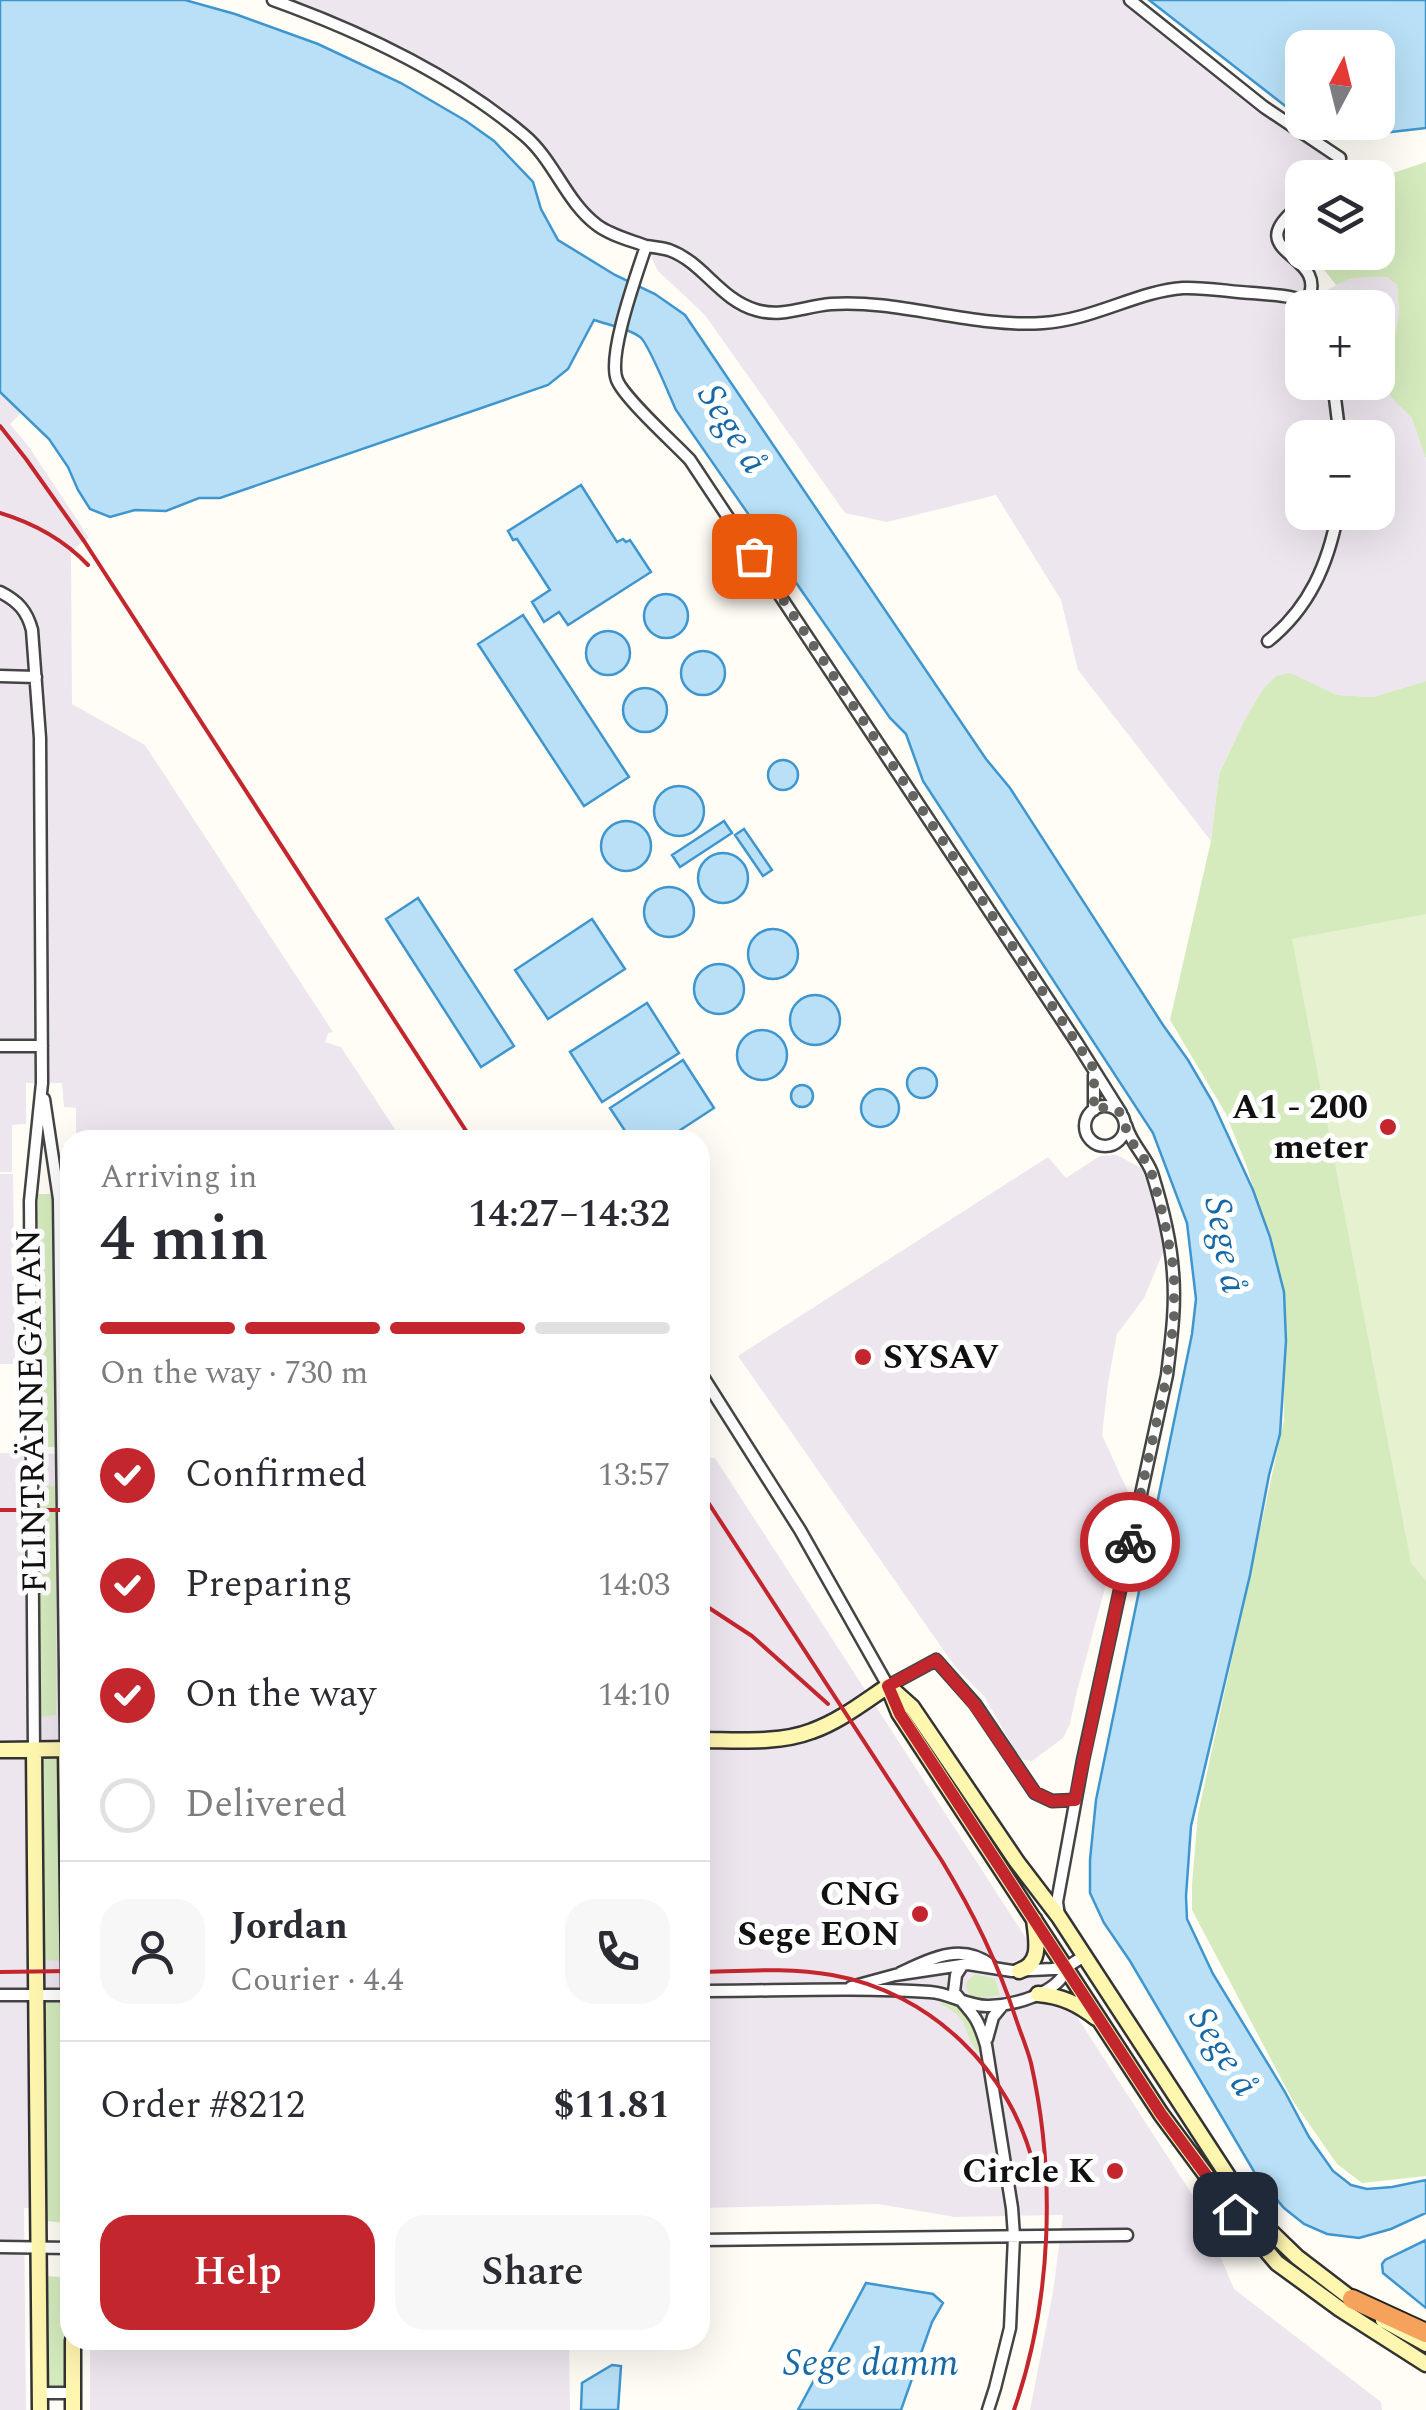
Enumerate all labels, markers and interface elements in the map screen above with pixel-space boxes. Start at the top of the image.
north arrow [1285,30,1395,140]
map controls [1285,30,1395,530]
button: layers [1285,160,1395,270]
button: + [1285,290,1395,400]
water label: Sege å [682,373,782,485]
button: − [1285,420,1395,530]
pin [712,514,797,599]
icon: bag [727,529,782,584]
place label: A1 - 200 meter [1232,1081,1368,1174]
marker: A1 - 200 meter [1377,1116,1399,1138]
text: Arriving in [100,1153,257,1202]
text: 14:27–14:32 [468,1186,670,1244]
text: 4 min [100,1190,269,1289]
water label: Sege å [1187,1192,1263,1298]
street label: FLINTRÄNNEGATAN [2,1229,62,1593]
place label: SYSAV [883,1331,999,1384]
marker: SYSAV [852,1346,874,1368]
text: On the way · 730 m [100,1349,368,1398]
text: Confirmed [185,1446,367,1504]
icon: check [100,1448,155,1503]
text: 13:57 [598,1451,670,1500]
courier [1080,1492,1180,1592]
icon: bike [1103,1515,1158,1570]
text: Preparing [185,1556,352,1614]
icon: check [100,1558,155,1613]
text: 14:03 [598,1561,670,1610]
text: On the way [185,1666,376,1724]
icon: check [100,1668,155,1723]
text: 14:10 [598,1671,670,1720]
text: Delivered [185,1776,347,1834]
place label: CNG Sege EON [737,1868,900,1961]
text: Jordan [230,1898,348,1956]
button: person [100,1899,205,2004]
button: phone [565,1899,670,2004]
marker: CNG Sege EON [909,1903,931,1925]
text: Courier · 4.4 [230,1956,403,2005]
water label: Sege å [1173,1996,1273,2108]
text: Order #8212 [100,2077,305,2135]
text: $11.81 [553,2077,670,2135]
place label: Circle K [962,2145,1095,2198]
marker: Circle K [1104,2160,1126,2182]
pin [1193,2172,1278,2257]
icon: home [1208,2187,1263,2242]
button: Help [100,2215,375,2330]
button: Share [395,2215,670,2330]
water label: Sege damm [783,2335,959,2393]

